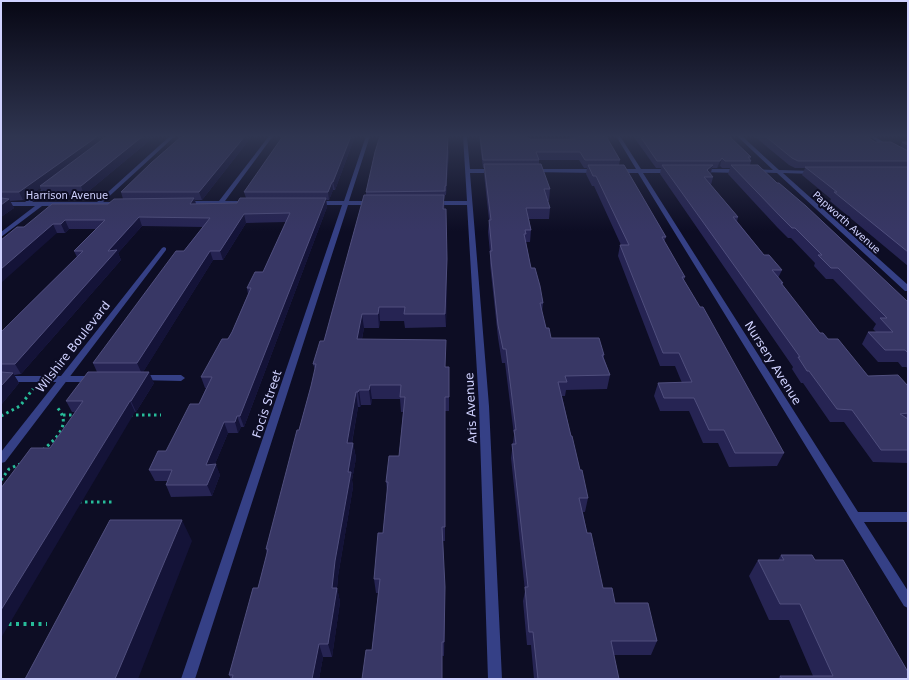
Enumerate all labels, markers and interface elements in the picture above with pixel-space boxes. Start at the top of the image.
street label: Papworth Avenue [811,189,883,256]
street label: Harrison Avenue [26,190,108,201]
street label: Wilshire Boulevard [33,299,113,395]
street label: Nursery Avenue [742,319,804,407]
street label: Focis Street [249,368,285,440]
street label: Aris Avenue [462,372,480,444]

